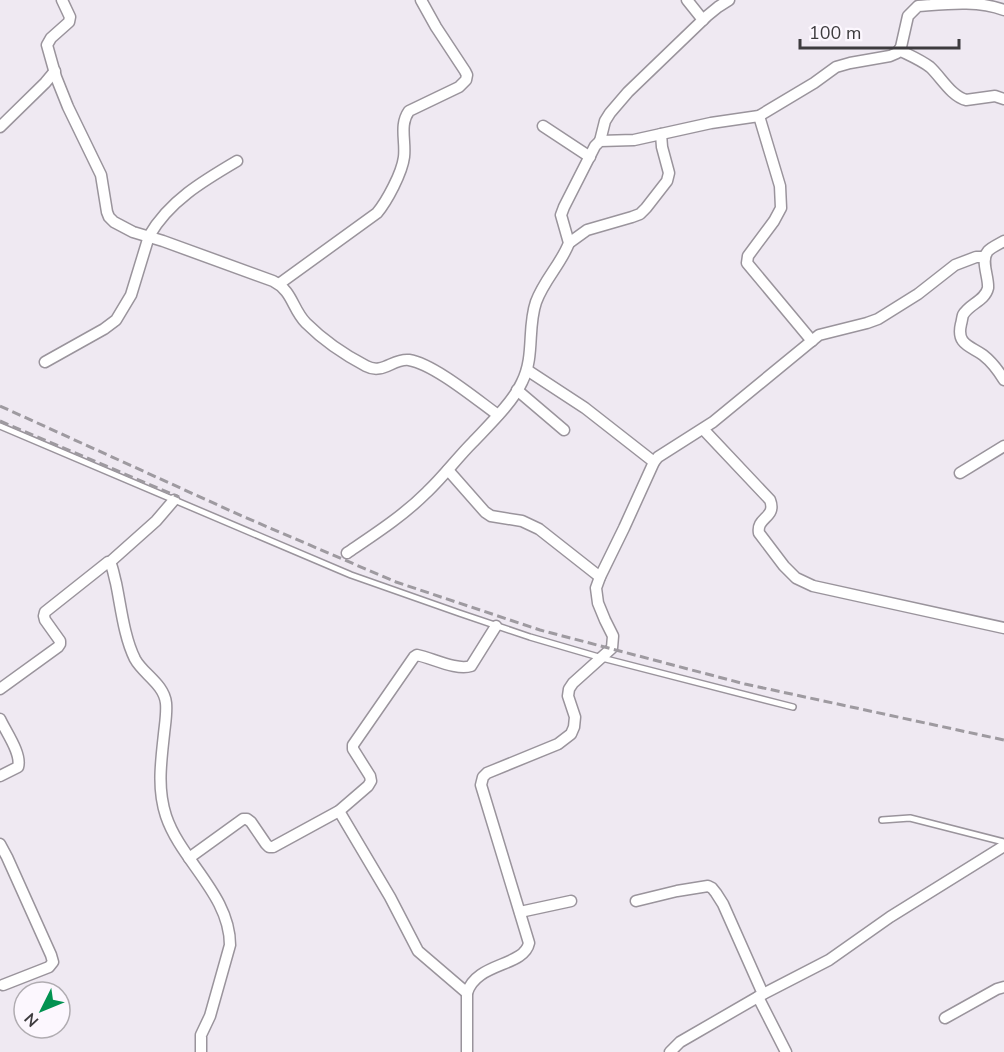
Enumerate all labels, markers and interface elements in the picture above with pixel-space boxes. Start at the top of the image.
scale bar [800,12,959,50]
text: 100 m [809,21,861,45]
north arrow [12,980,72,1040]
text: N [20,1008,44,1031]

